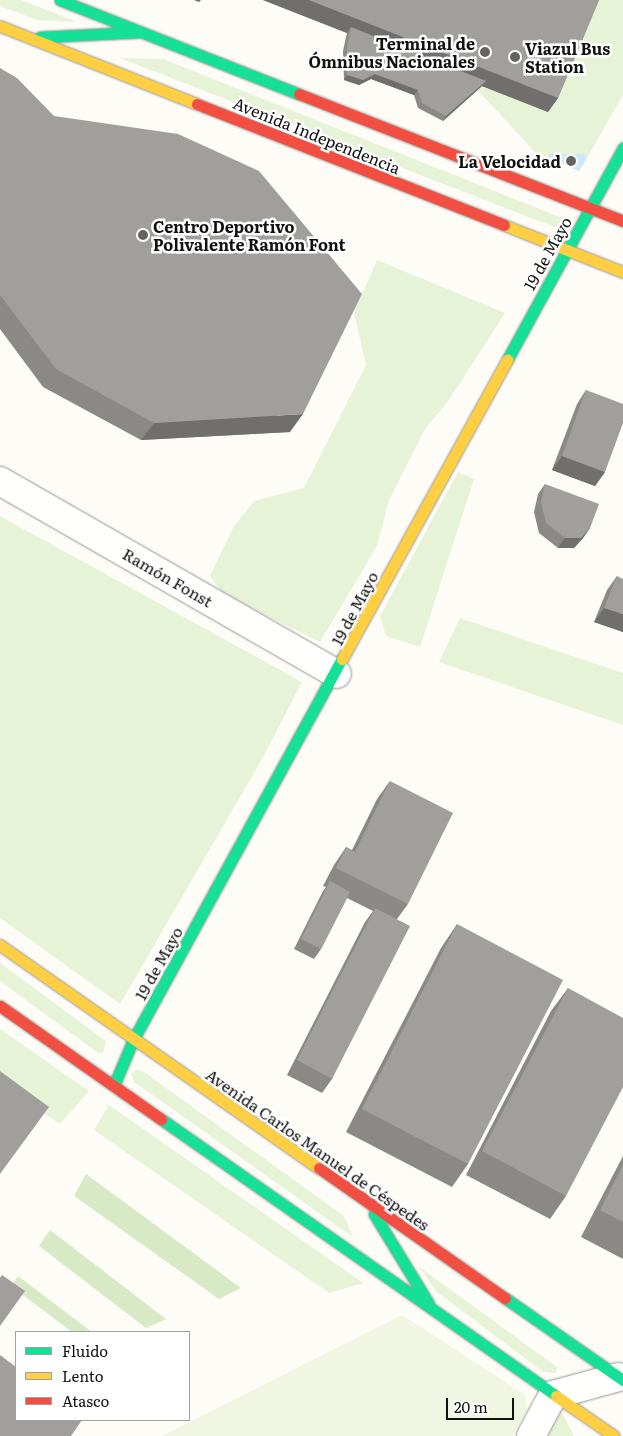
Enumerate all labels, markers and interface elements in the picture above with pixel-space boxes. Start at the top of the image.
place label: Terminal de Ómnibus Nacionales [308,33,475,71]
place label: Viazul Bus Station [525,38,610,76]
marker: Terminal de Ómnibus Nacionales [479,46,491,58]
marker: Viazul Bus Station [509,51,521,63]
street label: Avenida Independencia [231,93,403,177]
place label: La Velocidad [458,151,561,171]
marker: La Velocidad [565,155,577,167]
street label: 19 de Mayo [519,213,575,293]
place label: Centro Deportivo Polivalente Ramón Font [153,216,346,254]
marker: Centro Deportivo Polivalente Ramón Font [137,229,149,241]
street label: Ramón Fonst [120,544,216,610]
street label: 19 de Mayo [327,568,381,648]
street label: 19 de Mayo [130,923,186,1003]
street label: Avenida Carlos Manuel de Céspedes [203,1064,433,1234]
legend [15,1331,190,1421]
text: Fluido [62,1339,108,1362]
text: Lento [62,1364,103,1387]
scale bar [448,1388,516,1420]
text: Atasco [62,1389,109,1412]
text: 20 m [454,1395,488,1418]

